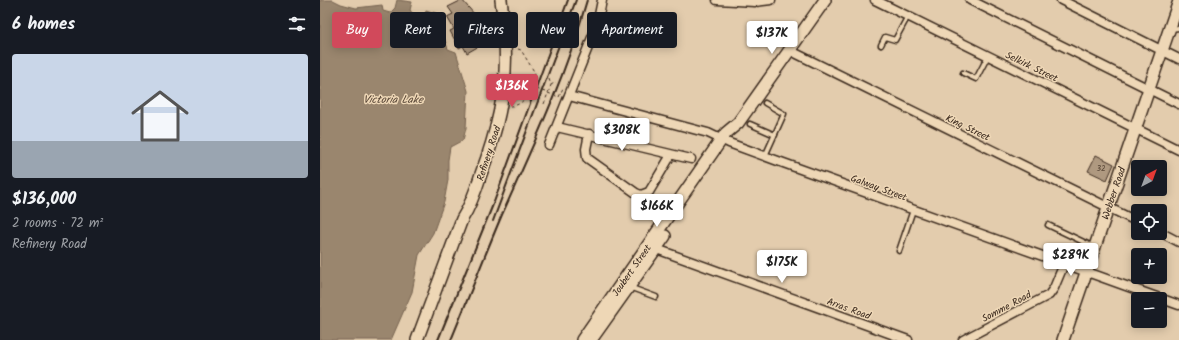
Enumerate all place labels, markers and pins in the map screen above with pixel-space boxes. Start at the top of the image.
pin: $137K [744,21,800,55]
pin: $136K [484,74,540,108]
pin: $308K [594,118,650,152]
pin: $166K [629,194,685,228]
pin: $289K [1043,243,1099,277]
pin: $175K [754,250,810,284]

